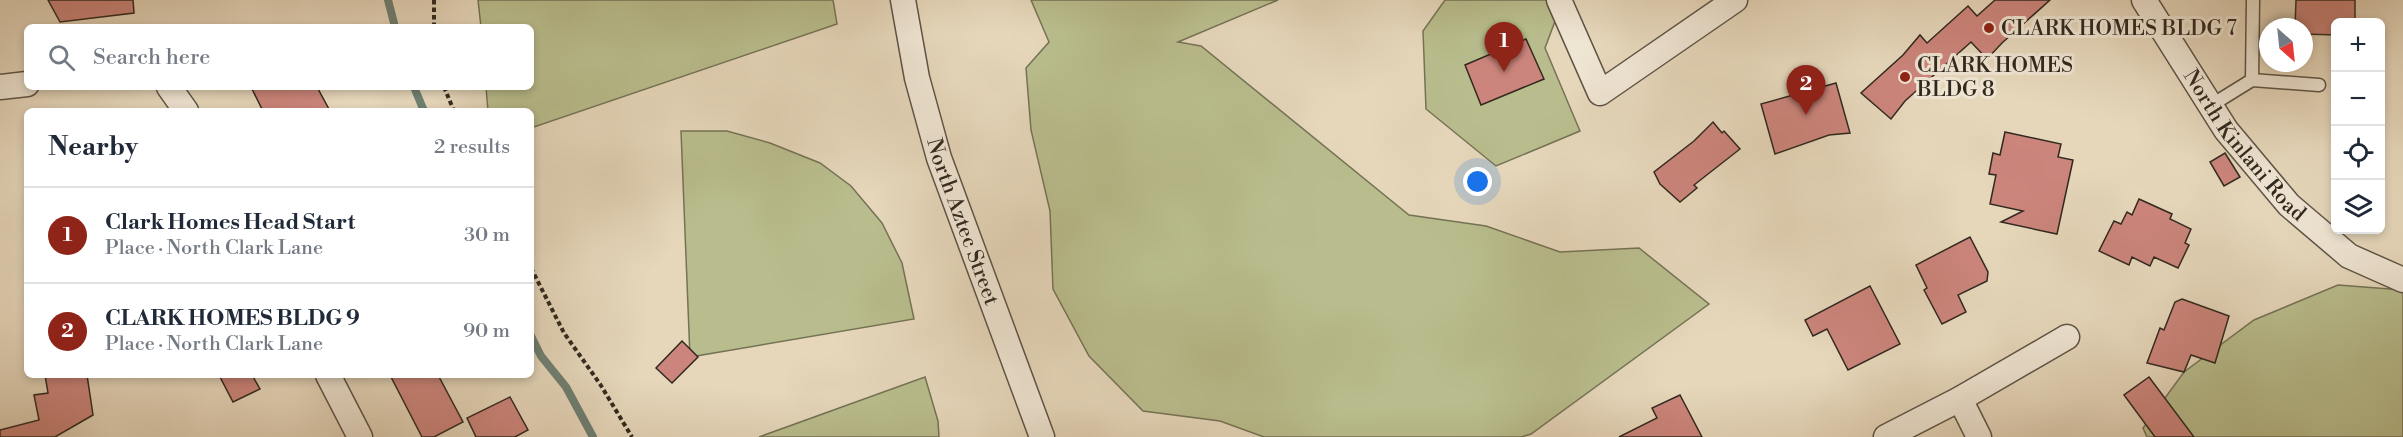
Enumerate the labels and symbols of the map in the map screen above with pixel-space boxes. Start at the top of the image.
place label: CLARK HOMES BLDG 7 [2001,16,2237,42]
north arrow [2259,18,2313,72]
marker: CLARK HOMES BLDG 7 [1982,21,1996,35]
pin: 1 [1484,22,1524,72]
place label: CLARK HOMES BLDG 8 [1916,53,2073,103]
street label: North Kinlani Road [2177,65,2311,227]
pin: 2 [1786,66,1826,115]
marker: CLARK HOMES BLDG 8 [1898,70,1912,84]
street label: North Aztec Street [920,135,1004,309]
your location [1463,167,1492,196]

